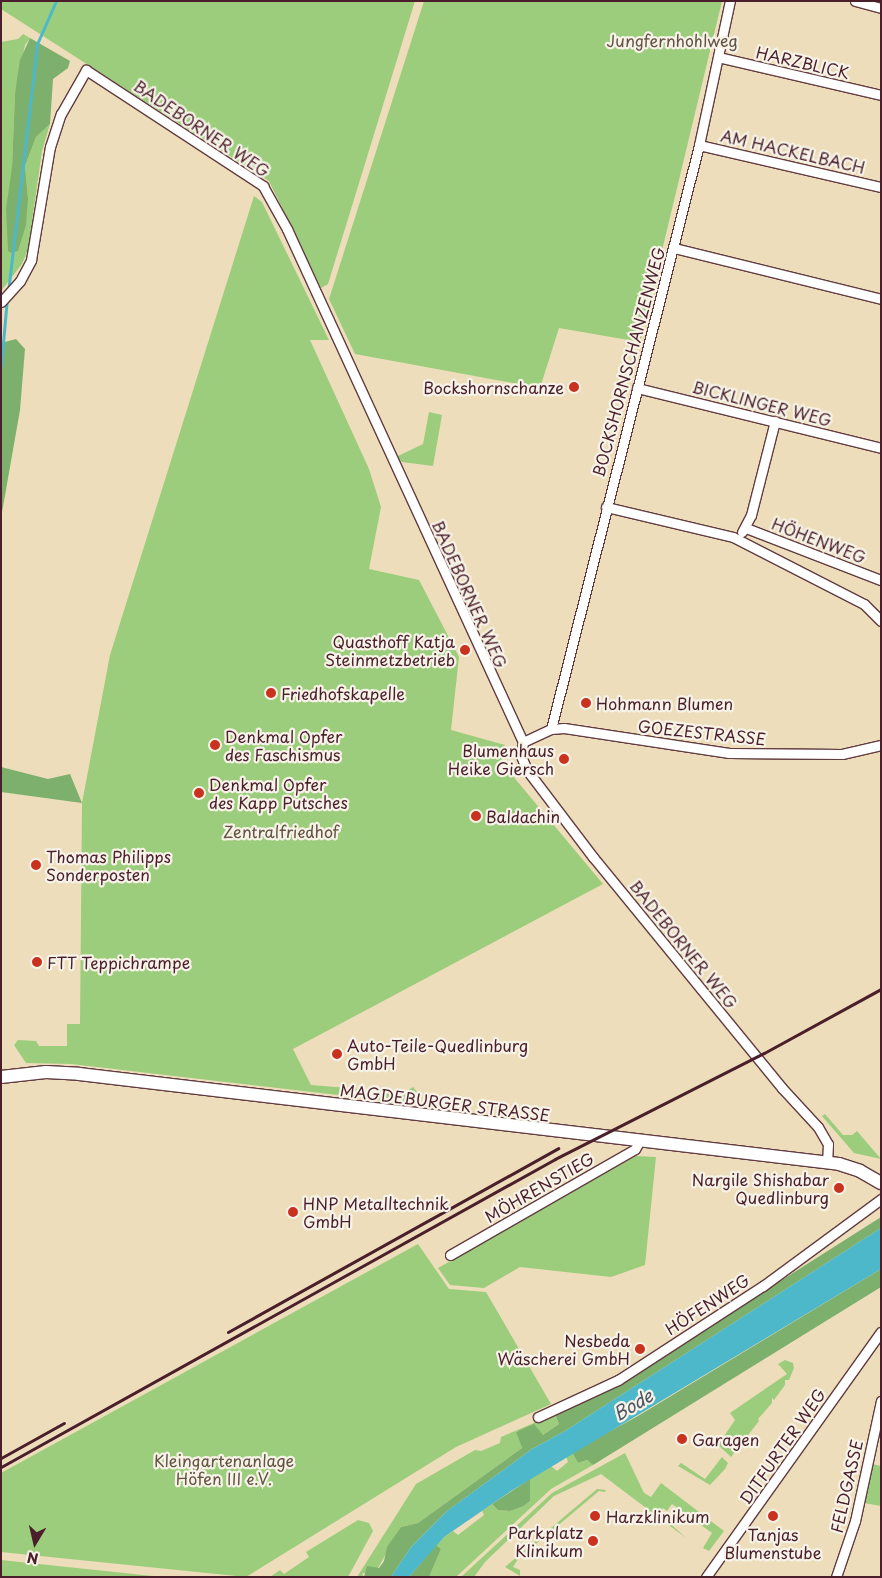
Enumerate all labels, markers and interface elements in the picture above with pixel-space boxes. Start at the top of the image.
park label: Jungfernhohlweg [606,30,738,50]
street label: HARZBLICK [754,42,852,82]
street label: BADEBORNER WEG [131,75,273,181]
street label: AM HACKELBACH [719,125,867,177]
street label: BOCKSHORNSCHANZENWEG [588,245,668,479]
street label: BICKLINGER WEG [689,376,835,430]
place label: Bockshornschanze [423,377,564,397]
marker: Bockshornschanze [568,381,580,393]
street label: HÖHENWEG [769,513,869,567]
street label: BADEBORNER WEG [429,517,511,671]
place label: Quasthoff Katja Steinmetzbetrieb [325,631,455,669]
marker: Quasthoff Katja Steinmetzbetrieb [459,644,471,656]
place label: Friedhofskapelle [281,683,405,703]
marker: Friedhofskapelle [265,687,277,699]
place label: Hohmann Blumen [596,693,732,713]
marker: Hohmann Blumen [580,697,592,709]
street label: GOEZESTRASSE [637,716,767,748]
place label: Denkmal Opfer des Faschismus [225,726,343,764]
marker: Denkmal Opfer des Faschismus [209,739,221,751]
place label: Blumenhaus Heike Giersch [448,740,554,778]
marker: Blumenhaus Heike Giersch [558,753,570,765]
place label: Denkmal Opfer des Kapp Putsches [209,774,349,812]
marker: Denkmal Opfer des Kapp Putsches [193,787,205,799]
place label: Baldachin [486,806,560,826]
marker: Baldachin [470,810,482,822]
park label: Zentralfriedhof [223,821,339,841]
place label: Thomas Philipps Sonderposten [46,846,171,884]
marker: Thomas Philipps Sonderposten [30,859,42,871]
street label: BADEBORNER WEG [626,876,742,1012]
place label: FTT Teppichrampe [47,952,192,972]
marker: FTT Teppichrampe [31,956,43,968]
place label: Auto-Teile-Quedlinburg GmbH [347,1035,528,1073]
marker: Auto-Teile-Quedlinburg GmbH [331,1048,343,1060]
street label: MAGDEBURGER STRASSE [338,1079,552,1125]
street label: MÖHRENSTIEG [481,1148,597,1226]
place label: Nargile Shishabar Quedlinburg [691,1169,829,1207]
marker: Nargile Shishabar Quedlinburg [833,1182,845,1194]
place label: HNP Metalltechnik GmbH [303,1193,448,1231]
marker: HNP Metalltechnik GmbH [287,1206,299,1218]
street label: HÖFENWEG [661,1270,753,1338]
place label: Nesbeda Wäscherei GmbH [496,1330,630,1368]
marker: Nesbeda Wäscherei GmbH [634,1343,646,1355]
street label: DITFURTER WEG [735,1384,829,1508]
water label: Bode [609,1385,657,1425]
place label: Garagen [692,1429,759,1449]
marker: Garagen [676,1433,688,1445]
street label: FELDGASSE [826,1437,866,1535]
park label: Kleingartenanlage Höfen III e.V. [154,1450,294,1488]
place label: Harzklinikum [606,1506,710,1526]
marker: Harzklinikum [588,1509,602,1523]
marker: Tanjas Blumenstube [767,1510,779,1522]
north arrow [10,1518,60,1568]
place label: Parkplatz Klinikum [508,1522,583,1560]
place label: Tanjas Blumenstube [725,1524,821,1562]
marker: Parkplatz Klinikum [587,1535,599,1547]
text: N [25,1547,40,1570]

